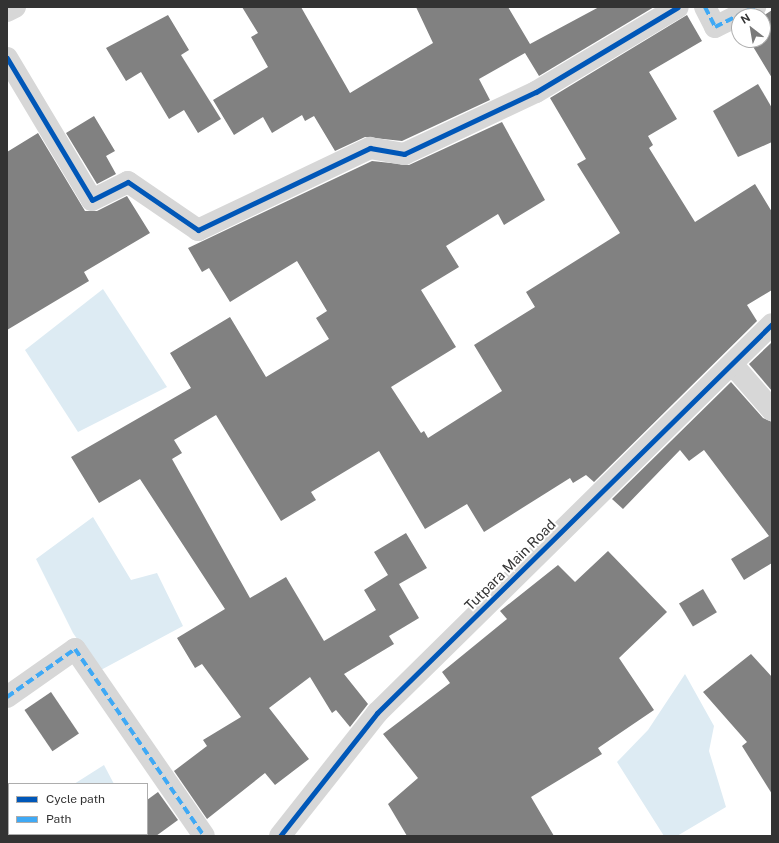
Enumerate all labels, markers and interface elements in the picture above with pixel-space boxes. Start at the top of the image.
north arrow [731,8,771,48]
text: N [739,11,752,26]
street label: Tutpara Main Road [461,516,559,614]
legend [8,783,148,835]
text: Cycle path [46,792,105,806]
text: Path [46,812,72,826]

